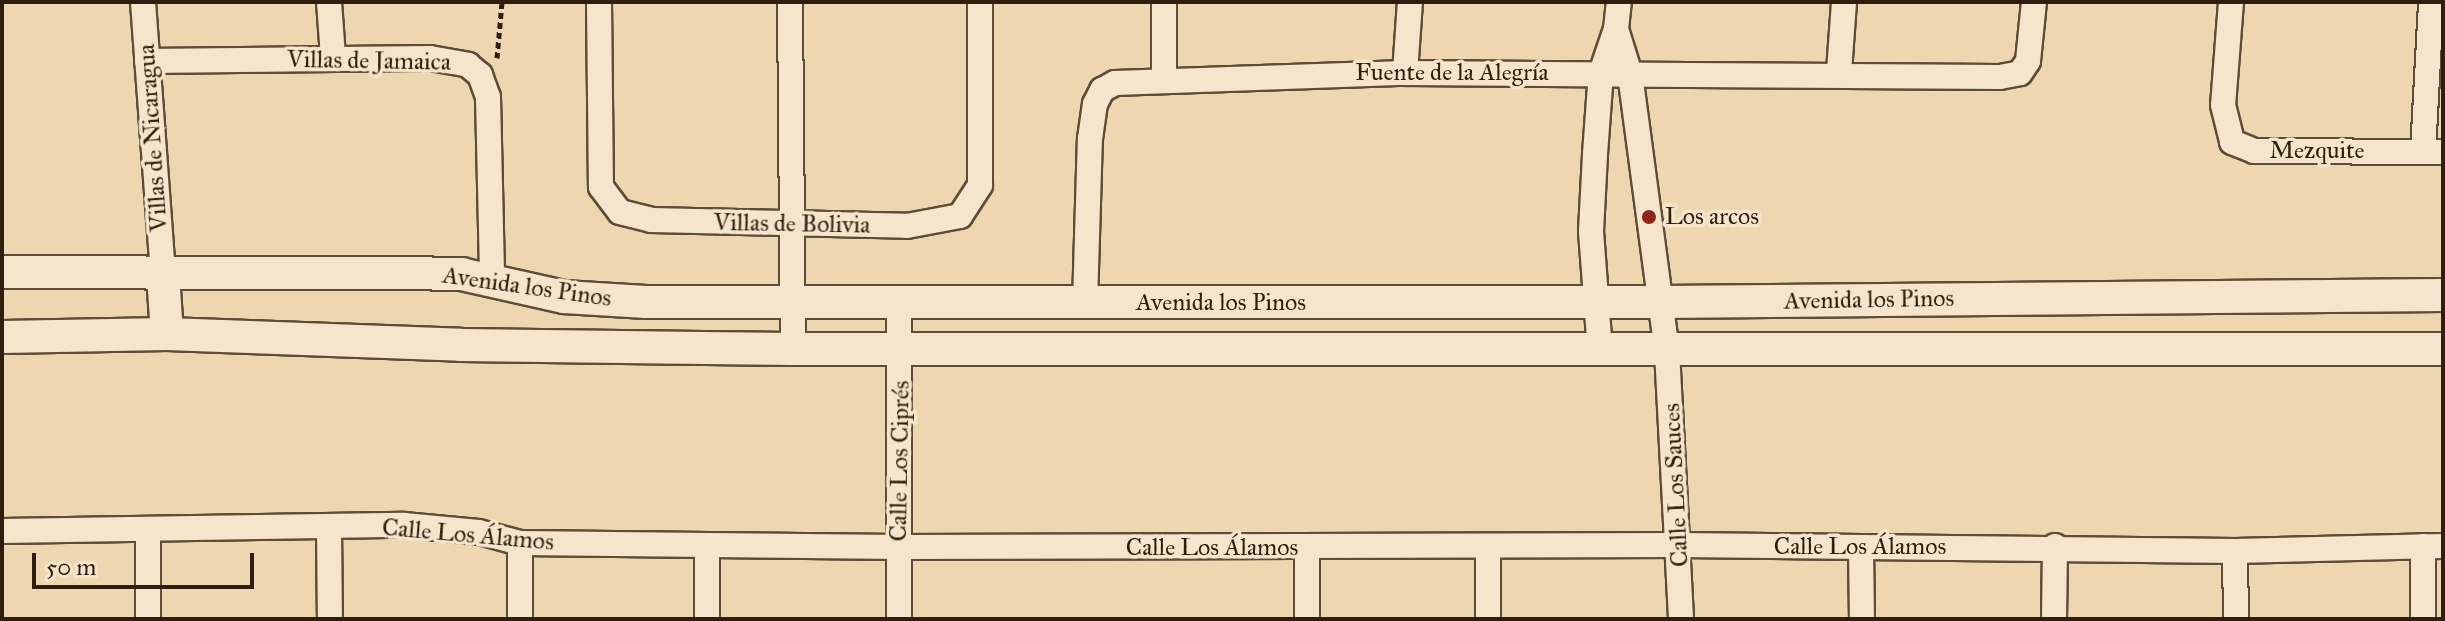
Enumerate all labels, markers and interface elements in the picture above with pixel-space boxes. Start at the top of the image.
street label: Villas de Nicaragua [132,43,174,233]
street label: Villas de Jamaica [287,45,451,77]
street label: Fuente de la Alegría [1355,59,1549,87]
street label: Mezquite [2270,137,2364,165]
place label: Los arcos [1665,203,1759,231]
street label: Villas de Bolivia [713,208,871,240]
marker: Los arcos [1640,208,1658,226]
street label: Avenida los Pinos [441,261,613,313]
street label: Avenida los Pinos [1784,284,1954,316]
street label: Avenida los Pinos [1136,289,1306,317]
street label: Calle Los Ciprés [884,380,916,542]
street label: Calle Los Sauces [1657,402,1695,568]
street label: Calle Los Álamos [381,513,555,557]
street label: Calle Los Álamos [1774,533,1946,561]
street label: Calle Los Álamos [1126,534,1298,562]
scale bar [36,537,258,587]
text: 50 m [46,552,96,582]

